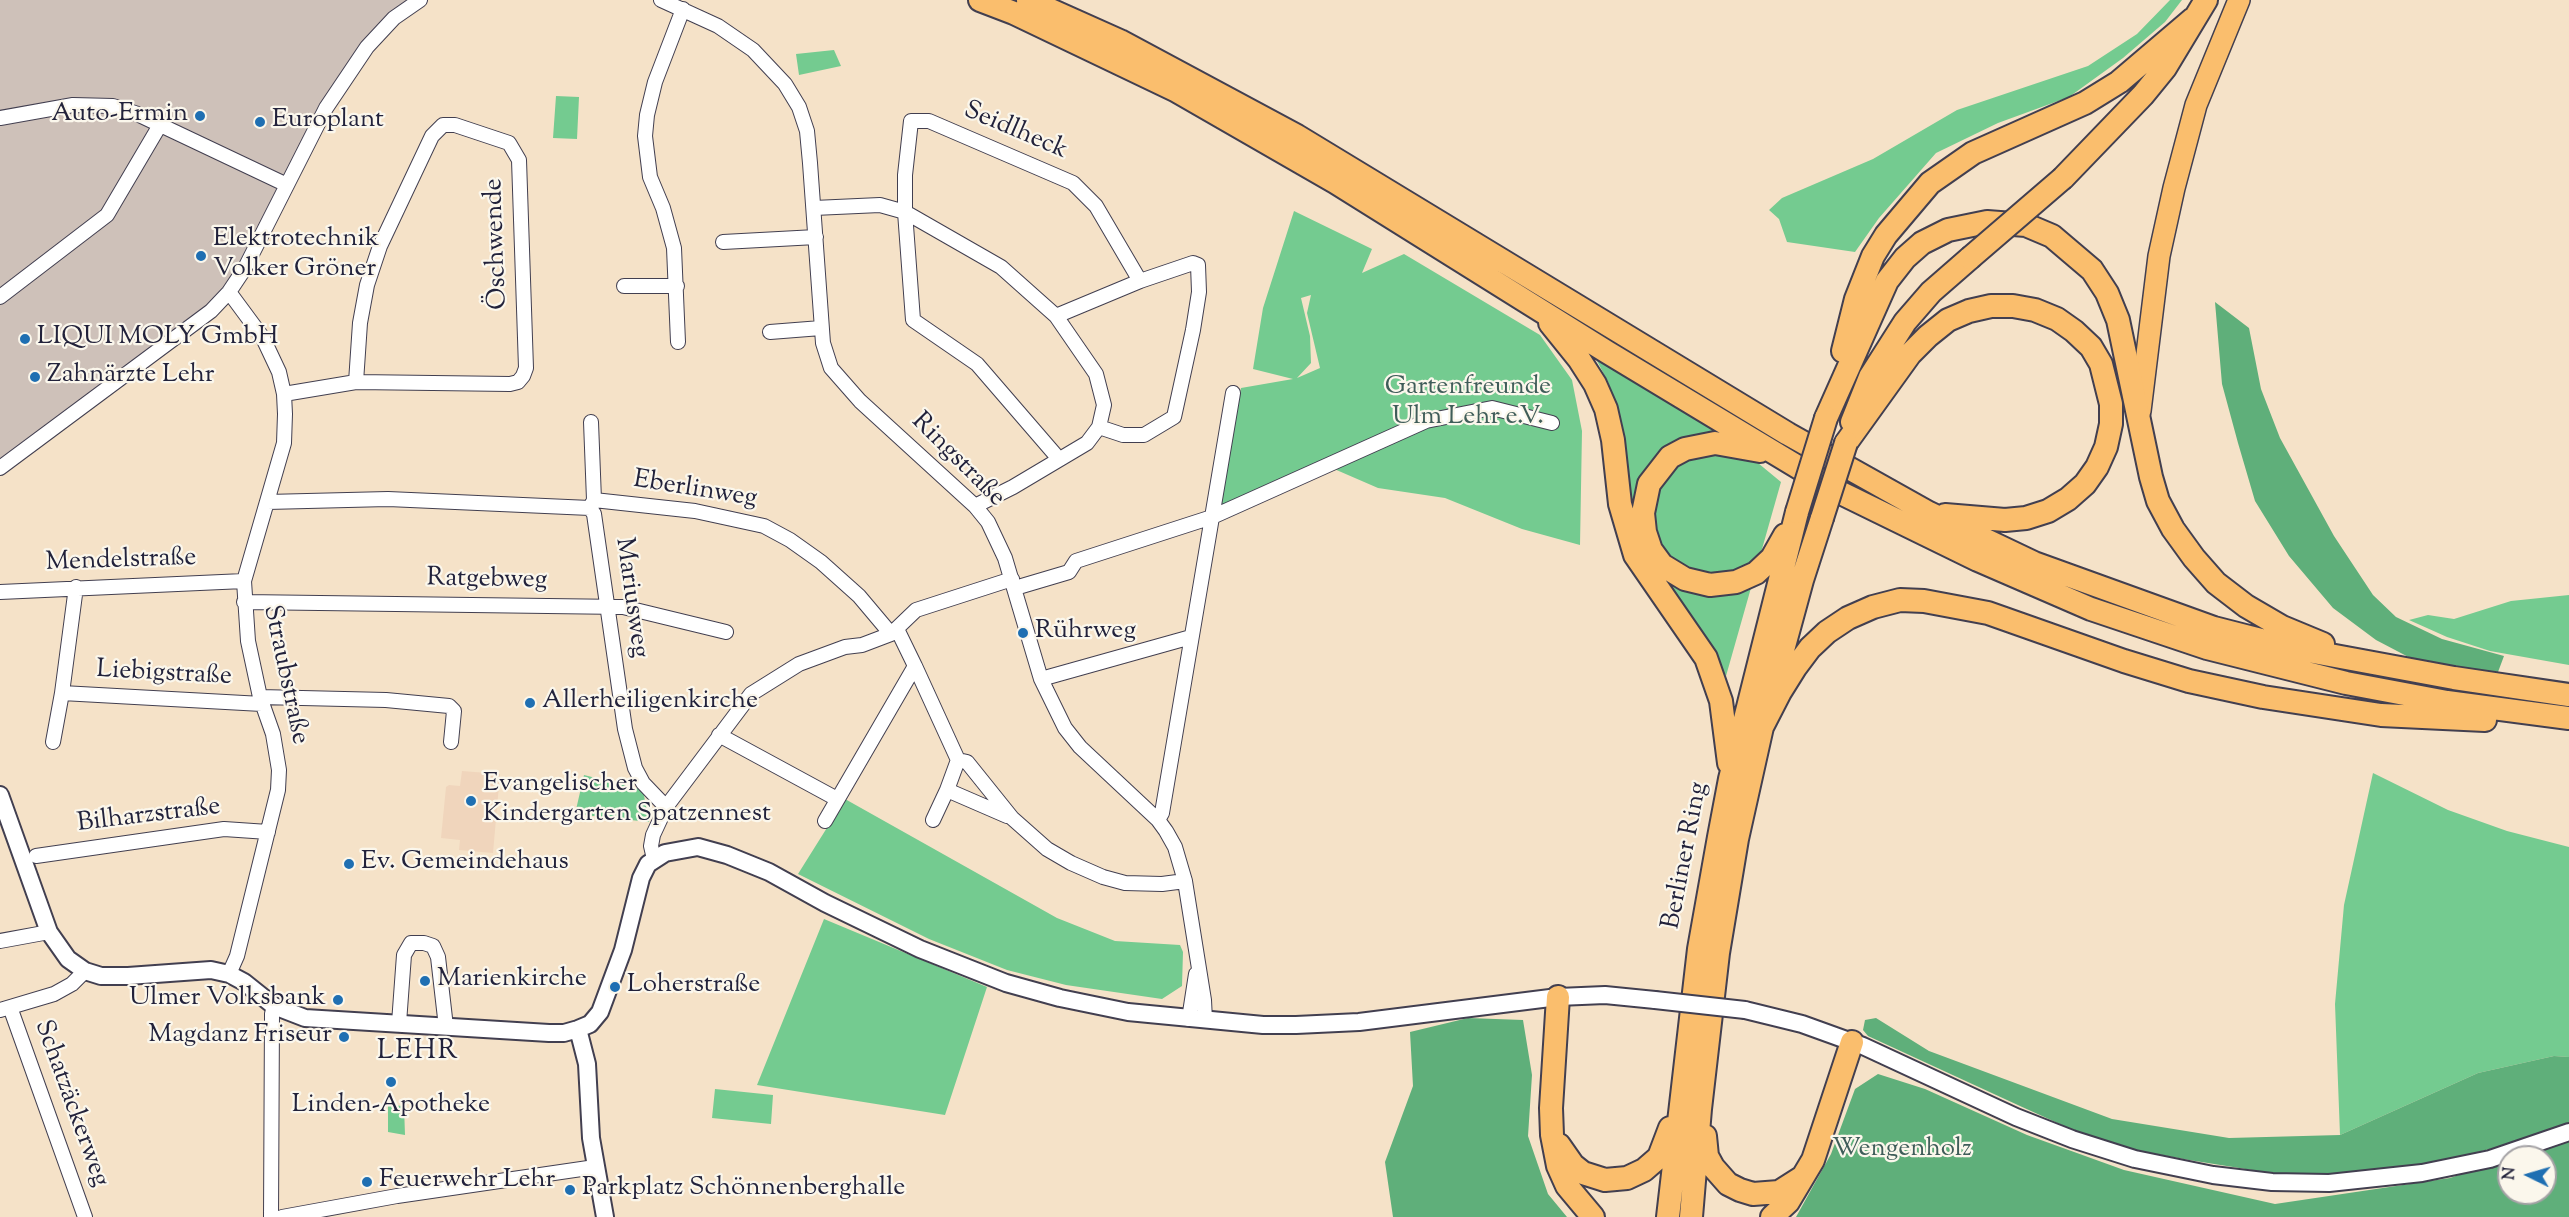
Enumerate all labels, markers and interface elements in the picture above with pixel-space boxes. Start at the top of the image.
street label: Seidlheck [958,96,1072,168]
place label: Auto-Ermin [51,100,188,132]
place label: Europlant [272,106,384,138]
marker: Auto-Ermin [193,109,207,123]
marker: Europlant [253,115,267,129]
street label: Öschwende [480,178,516,310]
place label: Elektrotechnik Volker Gröner [213,225,379,286]
marker: Elektrotechnik Volker Gröner [194,249,208,263]
place label: LIQUI MOLY GmbH [37,323,278,355]
marker: LIQUI MOLY GmbH [18,332,32,346]
place label: Zahnärzte Lehr [47,361,214,393]
marker: Zahnärzte Lehr [28,370,42,384]
park label: Gartenfreunde Ulm Lehr e.V. [1385,373,1551,434]
street label: Ringstraße [903,407,1011,515]
street label: Eberlinweg [631,466,759,516]
street label: Mariusweg [606,536,654,660]
street label: Mendelstraße [45,544,197,580]
street label: Ratgebweg [426,564,548,598]
street label: Straubstraße [254,603,314,747]
place label: Rührweg [1035,617,1136,649]
marker: Rührweg [1016,626,1030,640]
street label: Liebigstraße [95,656,233,694]
place label: Allerheiligenkirche [542,687,758,719]
marker: Allerheiligenkirche [523,696,537,710]
place label: Evangelischer Kindergarten Spatzennest [483,770,771,832]
street label: Berliner Ring [1657,780,1717,932]
street label: Bilharzstraße [76,793,222,841]
marker: Evangelischer Kindergarten Spatzennest [464,794,478,808]
place label: Ev. Gemeindehaus [361,848,569,880]
marker: Ev. Gemeindehaus [342,857,356,871]
place label: Marienkirche [437,965,587,997]
place label: Loherstraße [627,971,760,1003]
marker: Marienkirche [418,974,432,988]
marker: Loherstraße [608,980,622,994]
place label: Ulmer Volksbank [129,984,326,1016]
marker: Ulmer Volksbank [331,993,345,1007]
street label: Schatzäckerweg [25,1016,115,1192]
place label: Magdanz Friseur [148,1021,332,1053]
marker: Magdanz Friseur [337,1030,351,1044]
district label: LEHR [377,1036,459,1070]
marker: Linden-Apotheke [384,1075,398,1089]
place label: Linden-Apotheke [292,1091,490,1123]
park label: Wengenholz [1832,1135,1972,1167]
north arrow [2497,1145,2557,1205]
place label: Feuerwehr Lehr [379,1166,555,1198]
text: N [2499,1166,2523,1181]
place label: Parkplatz Schönnenberghalle [582,1174,905,1206]
marker: Feuerwehr Lehr [360,1175,374,1189]
marker: Parkplatz Schönnenberghalle [563,1183,577,1197]

